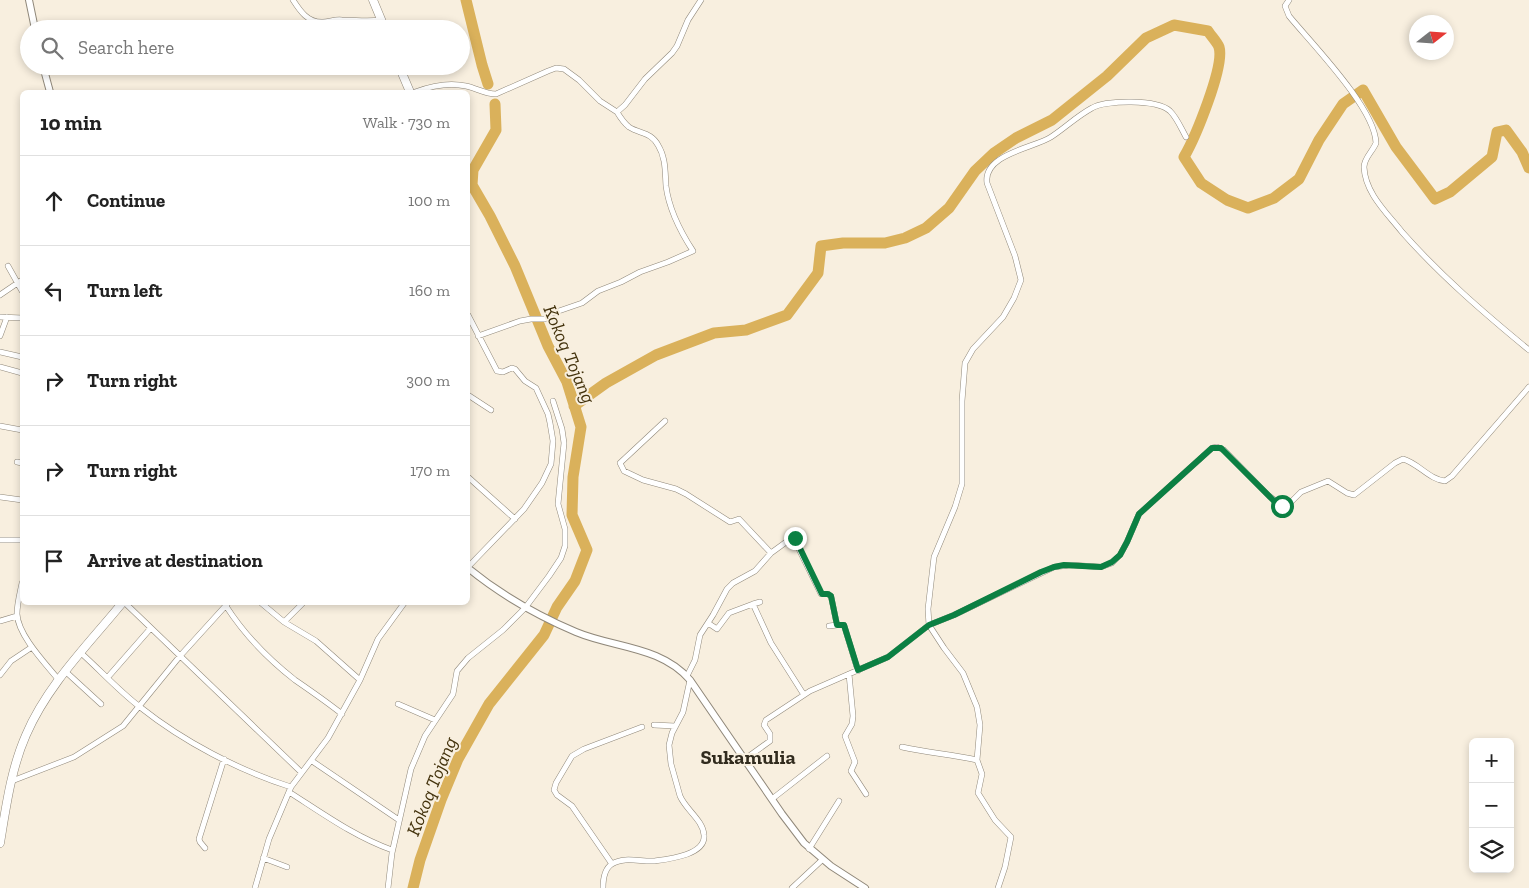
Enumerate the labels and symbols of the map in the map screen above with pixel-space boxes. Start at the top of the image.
north arrow [1409,15,1454,60]
water label: Kokoq Tojang [539,302,601,407]
route start [1271,495,1294,518]
route end [784,527,807,550]
water label: Kokoq Tojang [401,733,462,839]
district label: Sukamulia [700,745,796,769]

